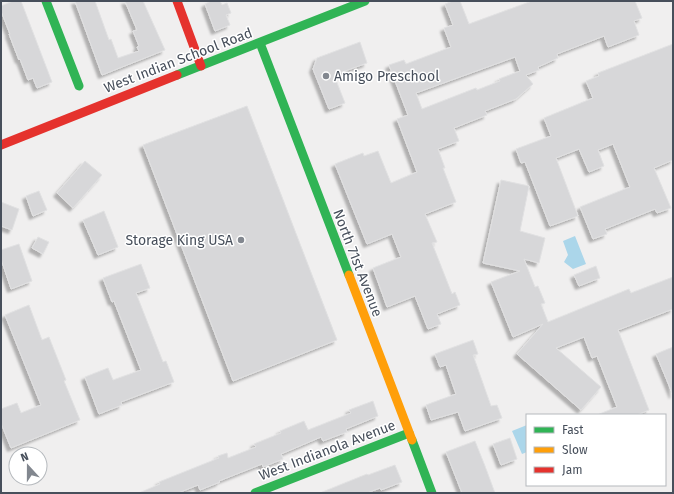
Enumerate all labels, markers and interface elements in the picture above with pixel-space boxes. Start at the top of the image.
street label: West Indian School Road [102,24,255,97]
place label: Amigo Preschool [334,68,439,85]
marker: Amigo Preschool [321,71,331,81]
street label: North 71st Avenue [329,207,386,319]
place label: Storage King USA [125,232,233,249]
marker: Storage King USA [236,235,246,245]
legend [526,414,666,486]
street label: West Indianola Avenue [257,417,398,484]
text: Fast [562,423,584,437]
text: Slow [562,443,588,457]
north arrow [8,446,48,486]
text: N [19,450,30,465]
text: Jam [562,463,582,477]

